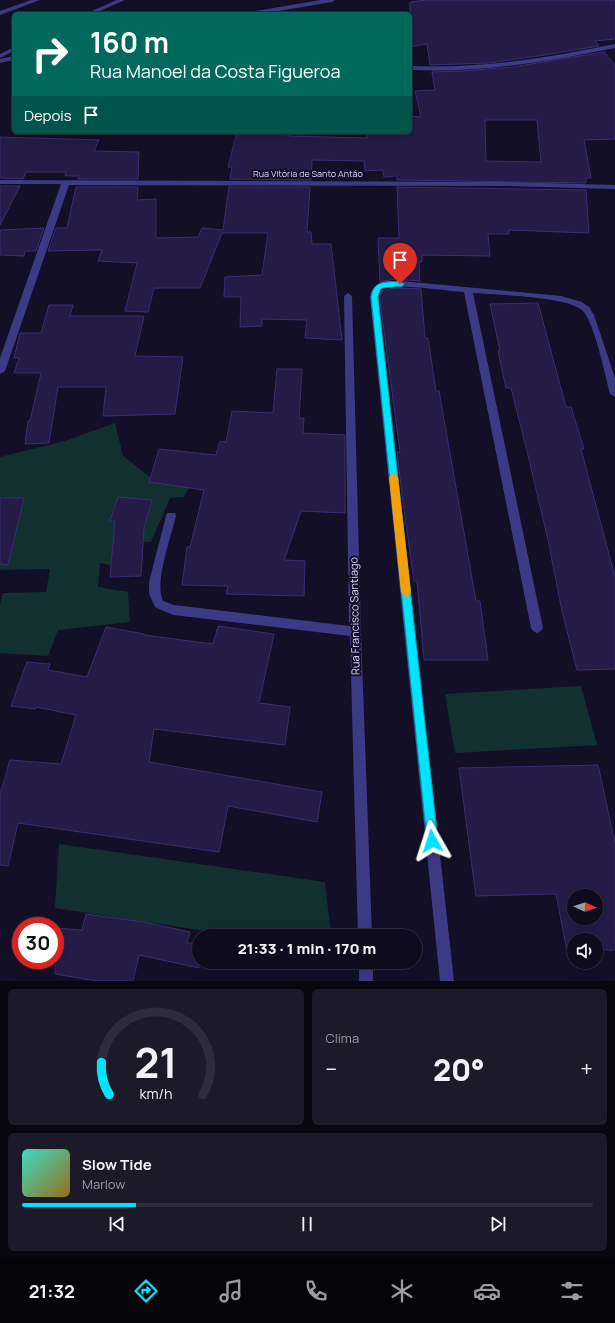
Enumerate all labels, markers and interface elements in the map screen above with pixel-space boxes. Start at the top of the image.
text: 160 m [90,23,169,61]
icon: right [24,28,76,80]
text: Rua Manoel da Costa Figueroa [90,59,340,83]
icon: arrive [80,104,102,126]
text: Depois [24,105,72,126]
street label: Rua Vitória de Santo Antão [253,167,363,180]
pin [383,243,417,284]
icon: arrive [389,249,411,271]
street label: Rua Francisco Santiago [345,556,363,675]
position arrow [411,820,453,862]
north arrow [567,889,603,925]
map controls [567,889,603,969]
speed limit sign: 30 [12,917,64,969]
button: sound [567,933,603,969]
text: 21:33 · 1 min · 170 m [238,938,376,959]
text: Clima [326,1029,359,1047]
text: 21 [134,1034,177,1090]
text: 20° [433,1049,485,1090]
text: − [326,1054,337,1084]
text: + [580,1054,593,1084]
text: km/h [139,1084,172,1103]
text: Slow Tide [82,1154,152,1175]
text: Marlow [82,1175,125,1193]
icon: previous [106,1213,128,1235]
icon: pause [296,1213,318,1235]
icon: next [487,1213,509,1235]
icon: directions [132,1277,160,1305]
icon: music [217,1277,245,1305]
icon: phone [302,1277,330,1305]
icon: climate [388,1277,416,1305]
icon: car [473,1277,501,1305]
icon: filters [558,1277,586,1305]
text: 21:32 [29,1279,75,1303]

